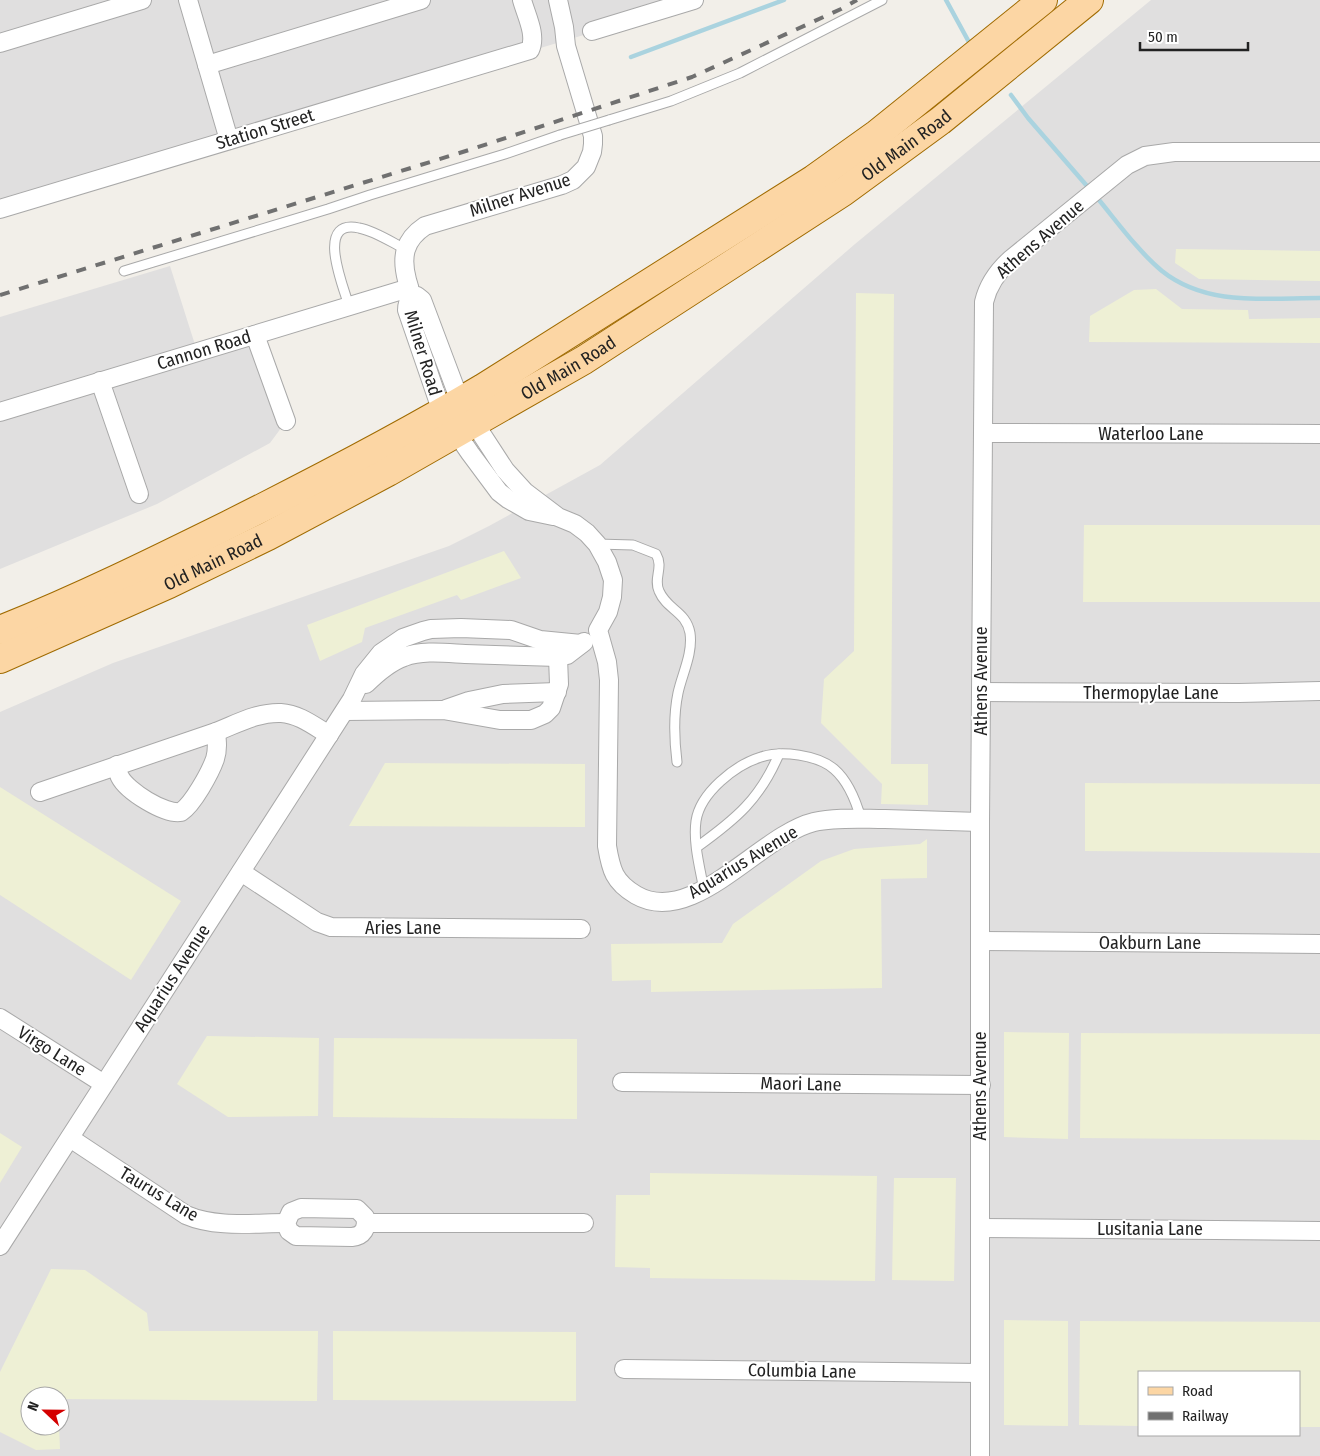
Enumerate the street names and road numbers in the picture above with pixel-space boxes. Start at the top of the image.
street label: Station Street [213,104,317,154]
street label: Old Main Road [857,105,956,186]
street label: Milner Avenue [467,168,573,222]
street label: Athens Avenue [992,195,1089,283]
street label: Milner Road [400,308,446,398]
street label: Cannon Road [154,325,254,375]
street label: Old Main Road [517,331,620,405]
street label: Waterloo Lane [1098,423,1204,445]
street label: Old Main Road [160,529,266,596]
street label: Athens Avenue [970,626,992,736]
street label: Thermopylae Lane [1083,682,1219,704]
street label: Aquarius Avenue [684,821,802,903]
street label: Aries Lane [365,917,441,939]
street label: Aquarius Avenue [129,920,215,1036]
street label: Oakburn Lane [1099,932,1201,954]
street label: Virgo Lane [14,1021,90,1081]
street label: Athens Avenue [969,1031,991,1141]
street label: Maori Lane [760,1072,842,1096]
street label: Taurus Lane [115,1162,203,1226]
street label: Lusitania Lane [1097,1218,1203,1240]
street label: Columbia Lane [748,1359,857,1383]

